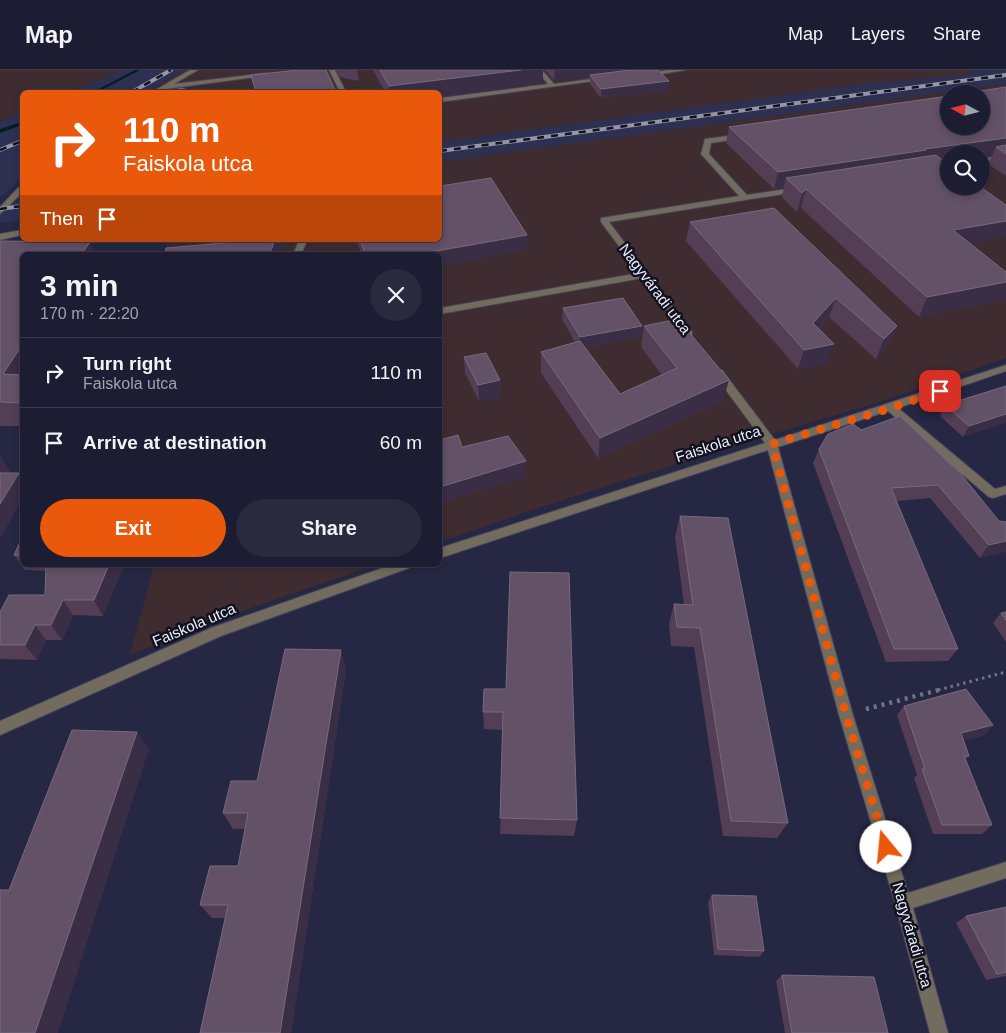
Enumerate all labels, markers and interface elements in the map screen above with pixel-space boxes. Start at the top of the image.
text: Map [25,21,73,48]
text: Map [788,24,823,44]
text: Layers [851,24,905,44]
text: Share [933,24,981,44]
north arrow [940,85,990,135]
map controls [940,85,990,195]
icon: right [40,110,105,175]
text: 110 m [123,110,220,149]
button: search [940,145,990,195]
text: Faiskola utca [123,151,253,176]
icon: arrive [93,205,121,233]
text: Then [40,208,83,229]
street label: Nagyváradi utca [616,240,695,338]
text: 3 min [40,269,118,302]
button: close [370,269,422,321]
text: 170 m · 22:20 [40,305,139,322]
text: Turn right [83,353,171,374]
icon: right [40,359,68,387]
text: 110 m [371,362,422,383]
pin [919,370,961,412]
text: Faiskola utca [83,375,177,392]
icon: arrive [926,377,954,405]
street label: Faiskola utca [673,422,763,465]
icon: arrive [40,429,68,457]
text: Arrive at destination [83,432,267,453]
text: 60 m [380,432,422,453]
button: Exit [40,499,226,557]
button: Share [236,499,422,557]
street label: Faiskola utca [150,599,238,650]
position arrow [859,820,911,872]
street label: Nagyváradi utca [889,880,936,990]

